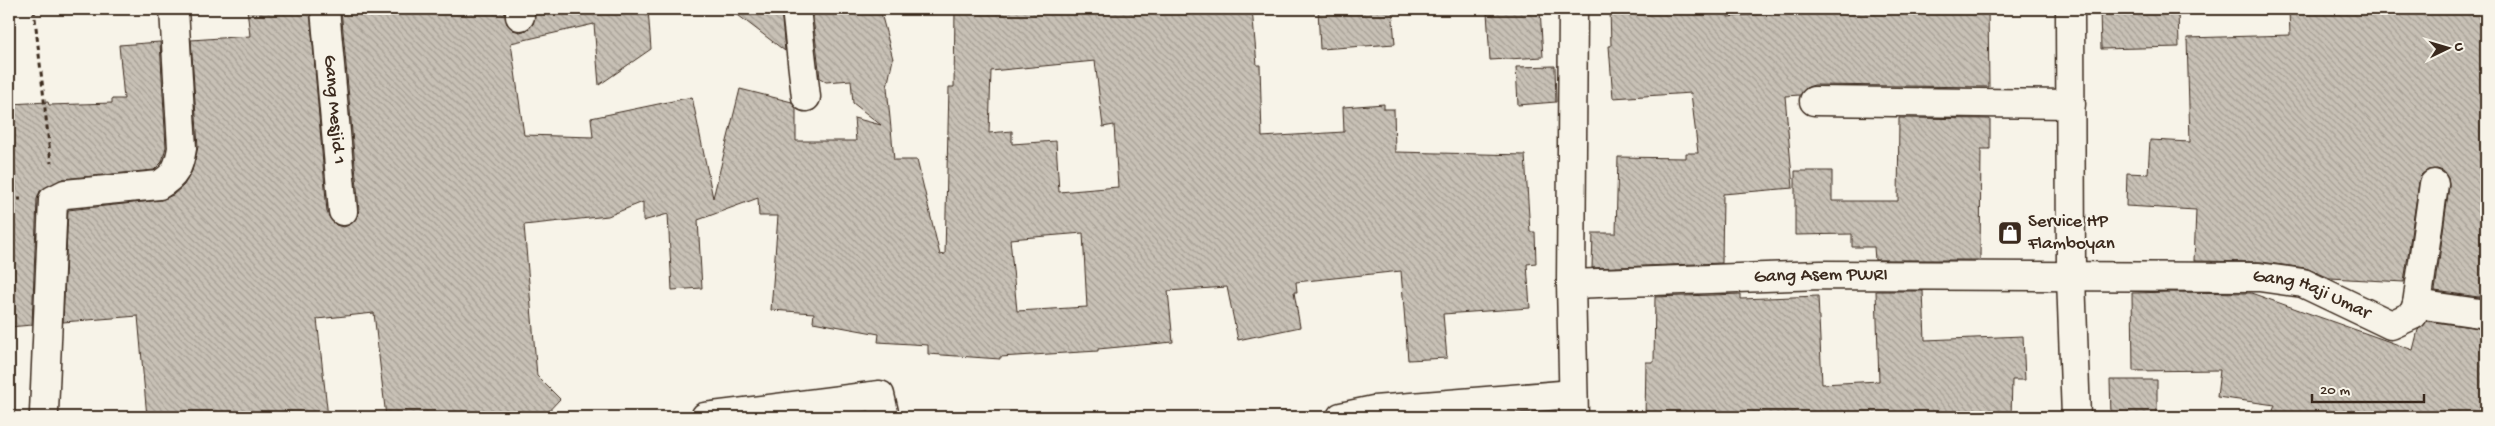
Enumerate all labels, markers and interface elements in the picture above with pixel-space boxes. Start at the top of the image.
north arrow [2422,22,2472,72]
text: U [2450,42,2467,52]
street label: Gang Mesjid 1 [318,54,350,165]
place label: Service HP Flamboyan [2027,211,2115,256]
shop icon: Service HP Flamboyan [1997,220,2023,246]
street label: Gang Asem PWRI [1753,263,1888,289]
street label: Gang Haji Umar [2253,265,2376,326]
scale bar [2312,371,2425,403]
text: 20 m [2320,382,2350,400]

